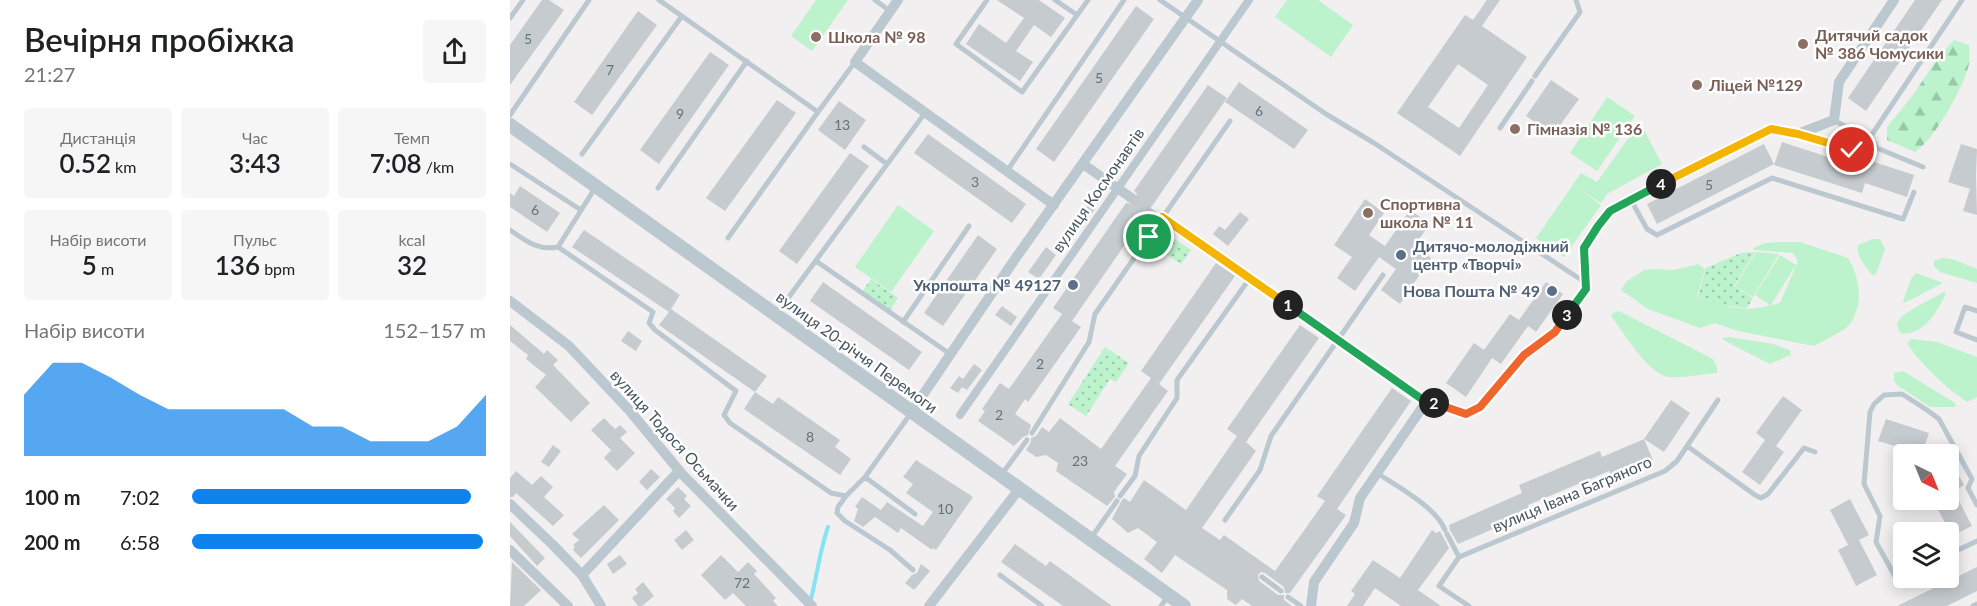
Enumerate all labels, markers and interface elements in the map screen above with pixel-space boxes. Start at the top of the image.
text: Вечірня пробіжка [24,19,295,59]
button: share [423,20,486,83]
place label: Дитячий садок № 386 Чомусики [1815,25,1944,62]
place label: Школа № 98 [828,27,925,46]
house number: 5 [524,30,532,47]
marker: Школа № 98 [809,30,823,44]
marker: Дитячий садок № 386 Чомусики [1796,37,1810,51]
house number: 7 [606,61,614,78]
text: 21:27 [24,62,75,86]
house number: 5 [1095,69,1103,86]
place label: Ліцей №129 [1708,75,1803,94]
marker: Ліцей №129 [1690,78,1704,92]
house number: 6 [1255,102,1263,119]
house number: 9 [676,105,684,122]
house number: 13 [834,116,850,133]
place label: Гімназія № 136 [1527,119,1642,138]
marker: Гімназія № 136 [1508,122,1522,136]
street label: вулиця Космонавтів [1048,124,1148,255]
pin [1826,124,1877,175]
text: Дистанція [60,128,136,147]
text: Час [242,128,268,147]
text: Темп [394,128,430,147]
icon: check [1835,133,1868,166]
text: 0.52 [60,147,111,179]
text: 3:43 [229,147,281,179]
text: 7:08 [370,147,422,179]
text: km [111,157,136,176]
text: /km [422,157,454,176]
pin: 4 [1646,169,1676,199]
house number: 3 [971,173,979,190]
text: 4 [1656,174,1666,193]
house number: 5 [1705,176,1713,193]
place label: Спортивна школа № 11 [1380,194,1474,231]
house number: 6 [531,201,539,218]
marker: Спортивна школа № 11 [1361,206,1375,220]
pin [1123,211,1174,262]
icon: arrive [1132,220,1165,253]
text: Набір висоти [50,230,146,249]
text: Пульс [233,230,277,249]
text: kcal [398,230,426,249]
place label: Дитячо-молодіжний центр «Творчі» [1413,236,1569,273]
marker: Дитячо-молодіжний центр «Творчі» [1394,248,1408,262]
text: 5 [82,249,97,281]
text: 136 [215,249,260,281]
text: 32 [397,249,427,281]
text: m [97,259,114,278]
text: bpm [260,259,295,278]
place label: Укрпошта № 49127 [912,275,1061,294]
marker: Укрпошта № 49127 [1066,278,1080,292]
place label: Нова Пошта № 49 [1403,281,1540,300]
marker: Нова Пошта № 49 [1545,284,1559,298]
street label: вулиця 20-річчя Перемоги [773,287,942,417]
pin: 1 [1273,290,1303,320]
text: 1 [1283,295,1293,314]
pin: 3 [1552,300,1582,330]
text: 3 [1562,305,1572,324]
text: Набір висоти [24,318,145,342]
text: 152–157 m [383,318,486,342]
house number: 2 [1036,355,1044,372]
street label: вулиця Тодося Осьмачки [607,365,744,514]
pin: 2 [1419,388,1449,418]
text: 2 [1429,393,1439,412]
house number: 2 [995,406,1003,423]
house number: 8 [806,428,814,445]
north arrow [1893,444,1959,510]
map controls [1893,444,1959,588]
street label: вулиця Івана Багряного [1489,451,1654,536]
house number: 23 [1072,452,1088,469]
text: 100 m [24,485,80,509]
text: 7:02 [120,485,160,509]
house number: 10 [937,500,953,517]
button: layers [1893,522,1959,588]
text: 200 m [24,530,80,554]
text: 6:58 [120,530,160,554]
house number: 72 [734,574,750,591]

